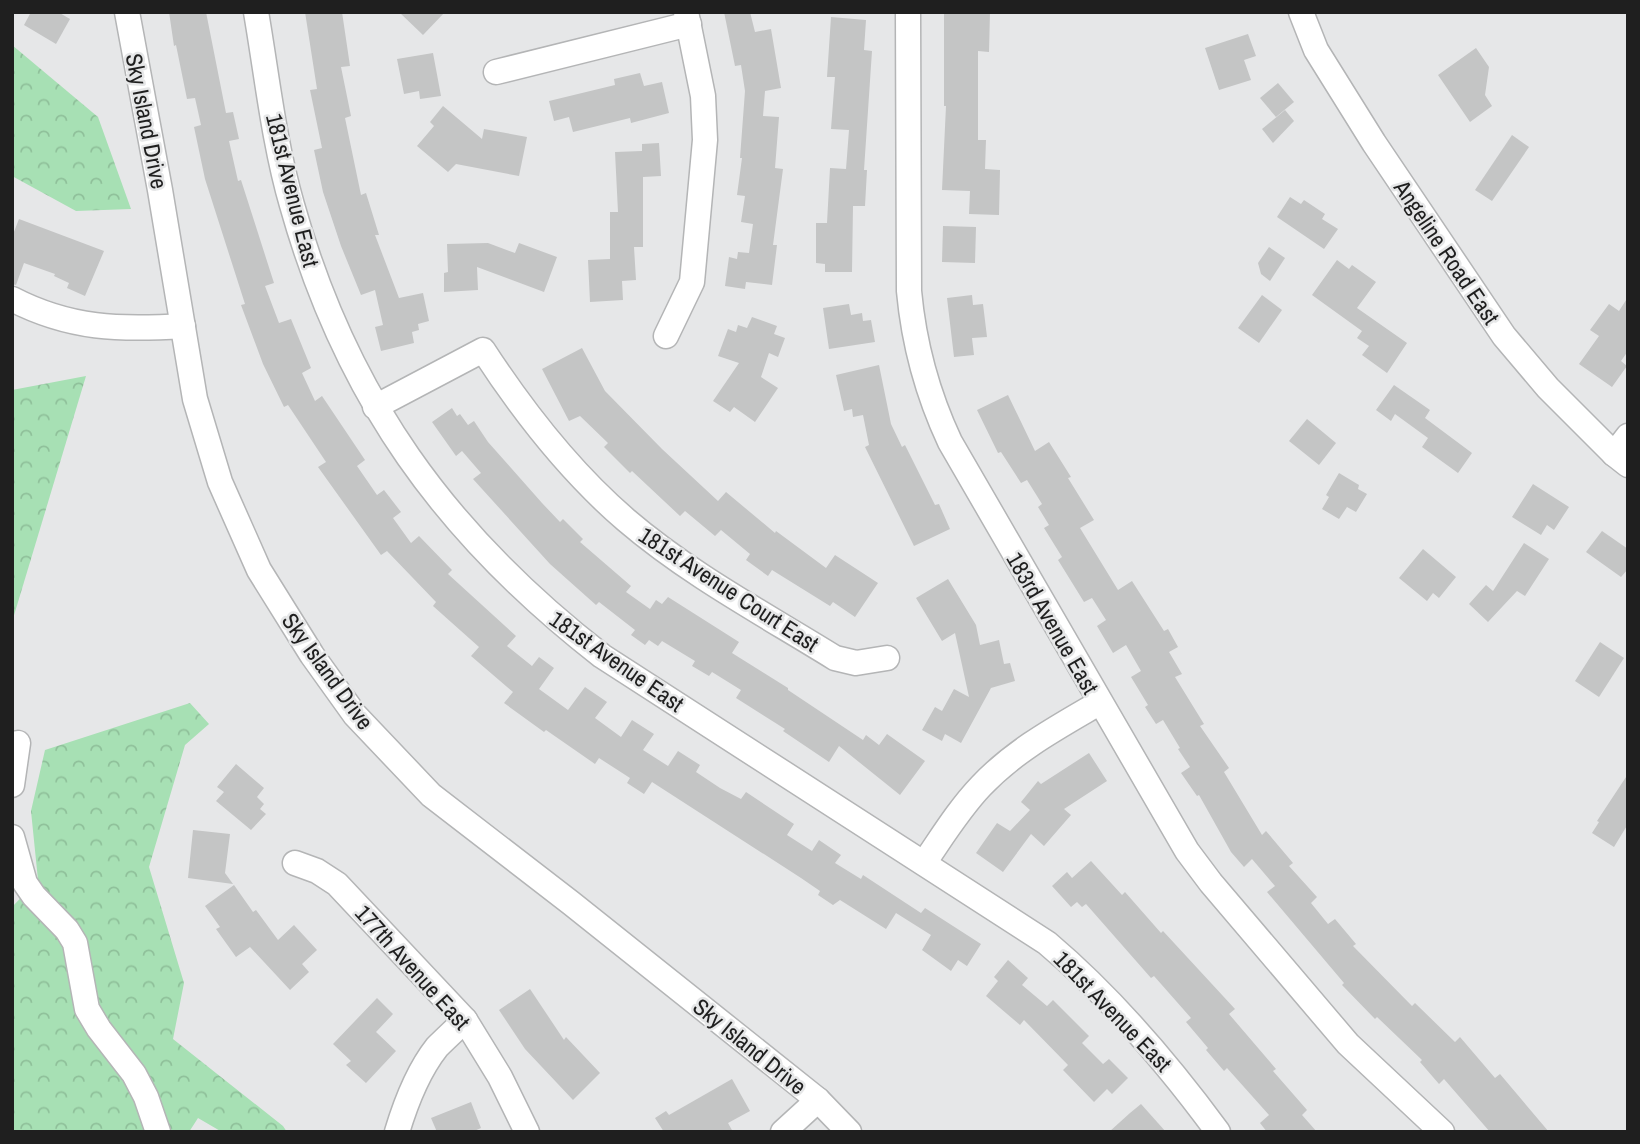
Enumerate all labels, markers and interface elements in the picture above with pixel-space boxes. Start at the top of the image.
street label: Sky Island Drive [119,51,175,191]
street label: 181st Avenue East [259,110,327,270]
street label: Angeline Road East [1387,173,1507,330]
street label: 181st Avenue Court East [633,519,825,659]
street label: 183rd Avenue East [1000,546,1106,700]
street label: 181st Avenue East [544,603,690,719]
street label: Sky Island Drive [275,606,381,736]
street label: 177th Avenue East [349,898,477,1036]
street label: 181st Avenue East [1047,944,1179,1078]
street label: Sky Island Drive [687,991,813,1101]

